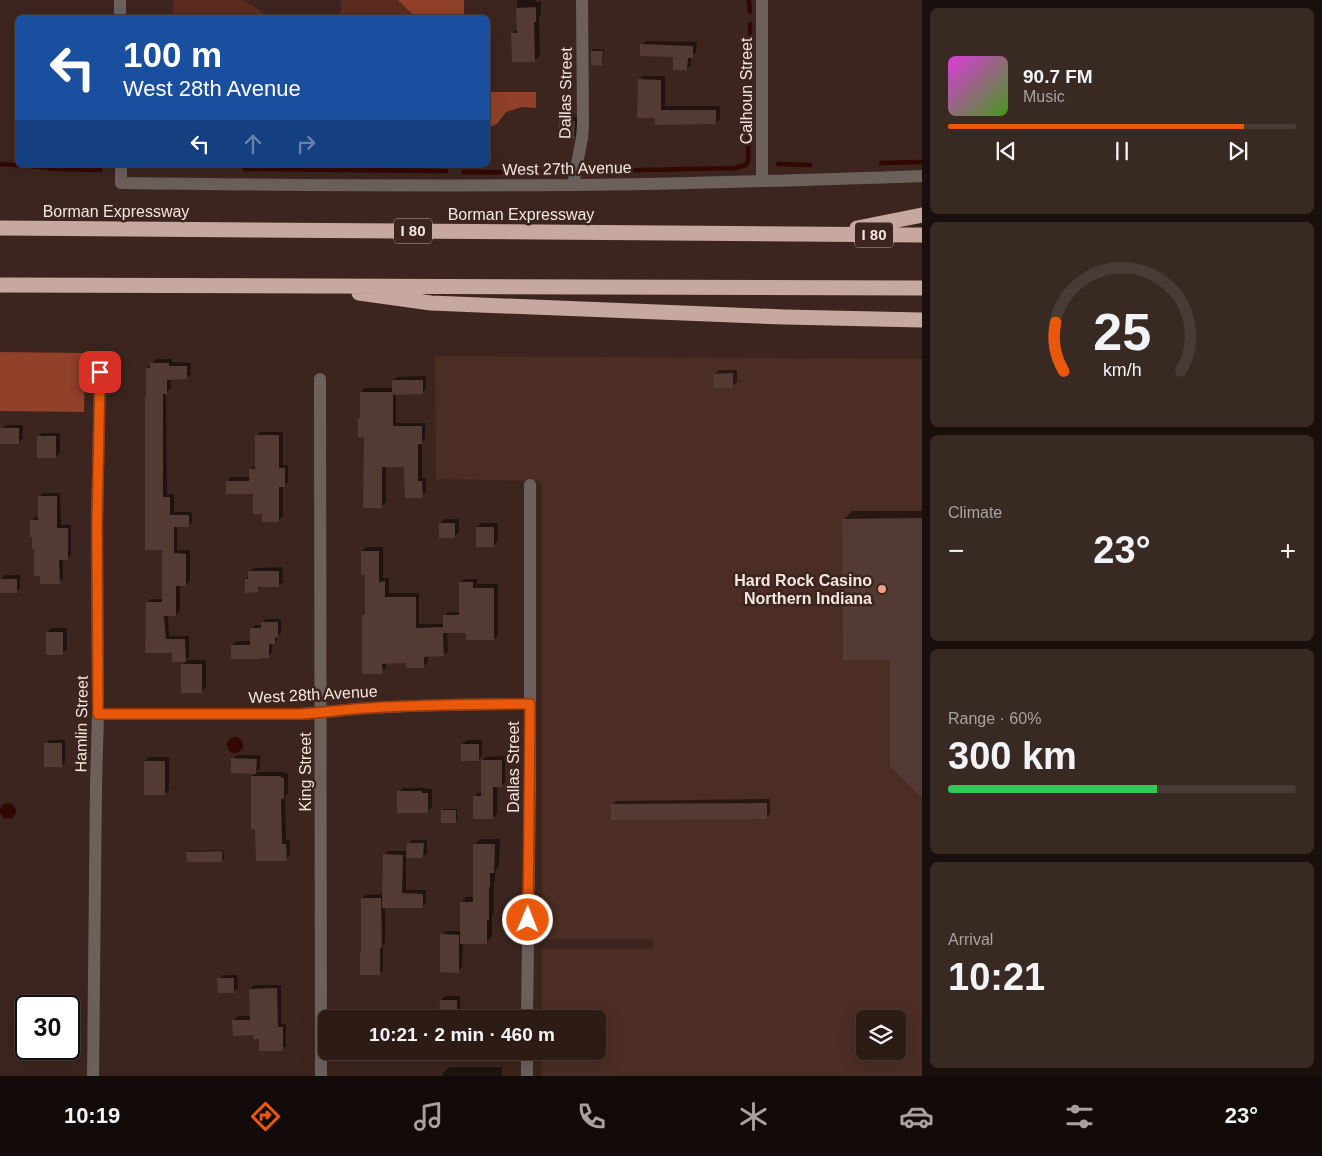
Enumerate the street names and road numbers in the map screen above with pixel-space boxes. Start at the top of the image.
street label: Calhoun Street [738,37,755,144]
street label: Dallas Street [556,47,575,139]
street label: West 27th Avenue [502,159,632,178]
street label: Borman Expressway [43,203,189,220]
street label: Borman Expressway [448,206,594,223]
road number: I 80 [394,218,432,244]
road number: I 80 [855,222,893,248]
street label: Hamlin Street [72,675,91,773]
street label: West 28th Avenue [248,683,378,706]
street label: Dallas Street [505,721,522,813]
street label: King Street [297,732,314,812]

